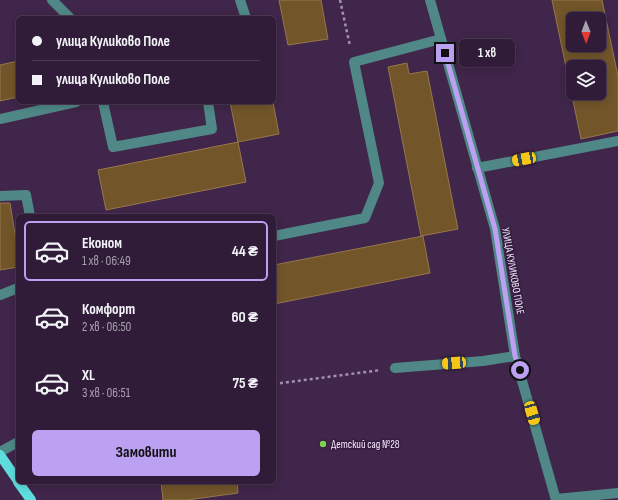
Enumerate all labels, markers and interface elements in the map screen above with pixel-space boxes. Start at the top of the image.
north arrow [566,12,606,52]
map controls [566,12,606,100]
text: улица Куликово Поле [56,32,170,51]
callout: 1 хв [459,39,515,67]
route end [436,44,454,62]
text: 1 хв [478,45,496,61]
button: layers [566,60,606,100]
text: улица Куликово Поле [56,70,170,89]
car [511,151,537,167]
street label: УЛИЦА КУЛИКОВО ПОЛЕ [499,226,527,316]
icon: car [34,233,70,269]
text: Економ [82,234,122,253]
text: 44 ₴ [232,242,258,261]
text: 1 хв · 06:49 [82,253,131,269]
icon: car [34,299,70,335]
text: Комфорт [82,300,135,319]
text: 60 ₴ [231,308,258,327]
text: 2 хв · 06:50 [82,319,131,335]
car [442,356,466,370]
route start [511,361,529,379]
icon: car [34,365,70,401]
text: XL [82,366,95,385]
text: 75 ₴ [233,374,258,393]
text: 3 хв · 06:51 [82,385,130,401]
car [523,400,541,426]
button: Замовити [32,430,260,476]
place label: Детский сад №28 [331,438,400,451]
marker: Детский сад №28 [318,439,328,449]

